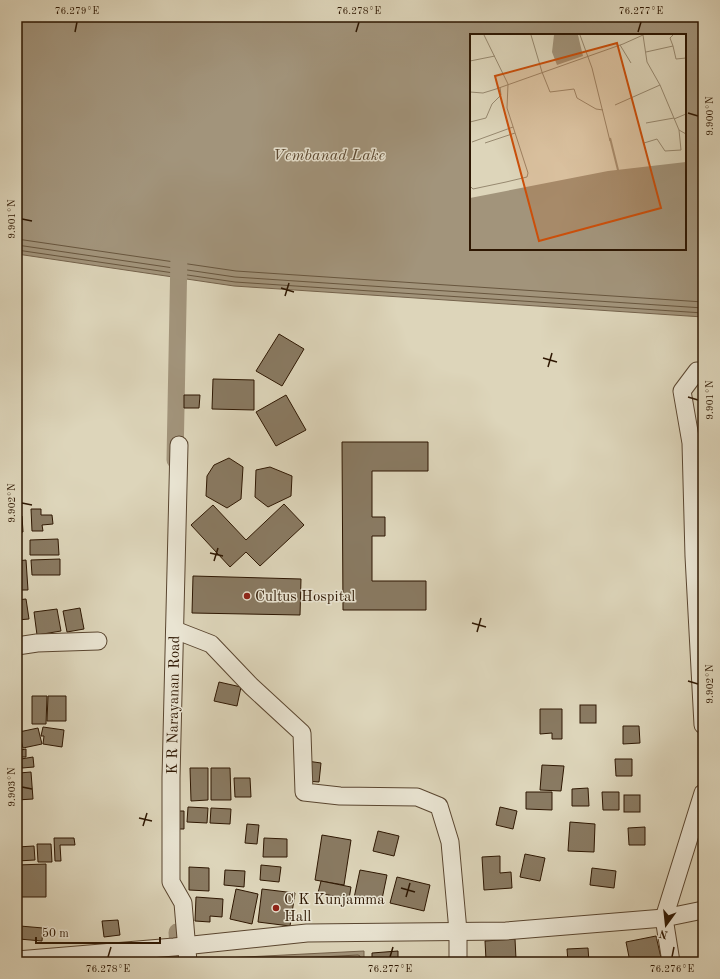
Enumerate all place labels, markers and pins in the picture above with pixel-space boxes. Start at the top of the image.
place label: Cultus Hospital [255,590,355,605]
marker: Cultus Hospital [242,591,252,601]
place label: C K Kunjamma Hall [284,893,385,925]
marker: C K Kunjamma Hall [271,903,281,913]

